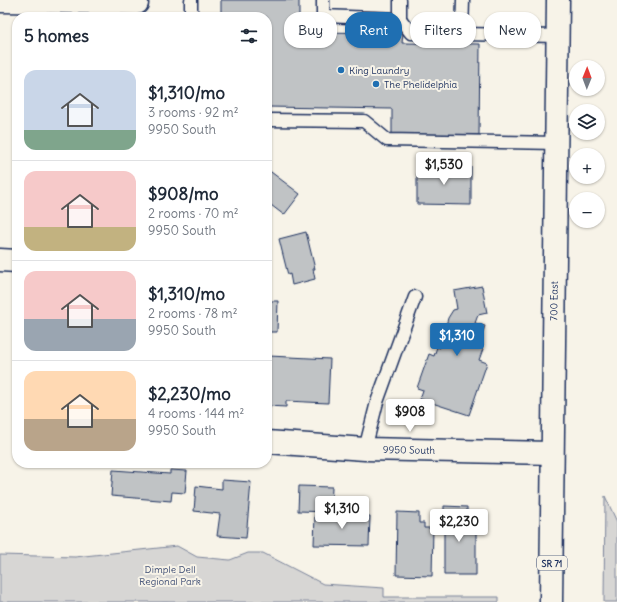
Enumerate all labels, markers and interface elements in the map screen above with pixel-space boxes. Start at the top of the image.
chip: Buy [284,12,337,48]
chip: Rent [345,12,402,48]
chip: Filters [410,12,476,48]
chip: New [484,12,541,48]
text: 5 homes [24,25,89,47]
icon: filters [238,25,260,47]
north arrow [569,60,605,96]
map controls [569,60,605,228]
place label: King Laundry [349,64,409,77]
marker: King Laundry [336,65,346,75]
place label: The Phelidelphia [384,78,458,91]
marker: The Phelidelphia [371,79,381,89]
text: $1,310/mo [148,82,225,104]
icon: home [56,86,104,134]
text: 3 rooms · 92 m² [148,104,239,121]
button: layers [569,104,605,140]
text: 9950 South [148,121,216,138]
button: + [569,148,605,184]
pin: $1,530 [411,152,477,186]
text: $1,530 [425,156,463,173]
text: $908/mo [148,183,219,205]
icon: home [56,187,104,235]
button: − [569,192,605,228]
text: 2 rooms · 70 m² [148,205,239,222]
text: 9950 South [148,222,216,239]
street label: 700 East [547,280,561,321]
text: $1,310/mo [148,283,225,305]
icon: home [56,287,104,335]
text: 2 rooms · 78 m² [148,305,238,322]
text: 9950 South [148,322,216,339]
pin: $1,310 [424,323,490,357]
text: $1,310 [439,327,475,344]
text: $2,230/mo [148,383,231,405]
icon: home [56,387,104,435]
pin: $908 [386,399,434,433]
text: $908 [395,403,425,420]
text: 4 rooms · 144 m² [148,405,244,422]
text: 9950 South [148,422,216,439]
street label: 9950 South [383,443,436,457]
pin: $1,310 [309,496,375,530]
text: $1,310 [324,500,360,517]
pin: $2,230 [426,509,492,543]
text: $2,230 [439,513,479,530]
road number: SR 71 [537,556,567,570]
park label: Dimple Dell Regional Park [139,563,201,588]

